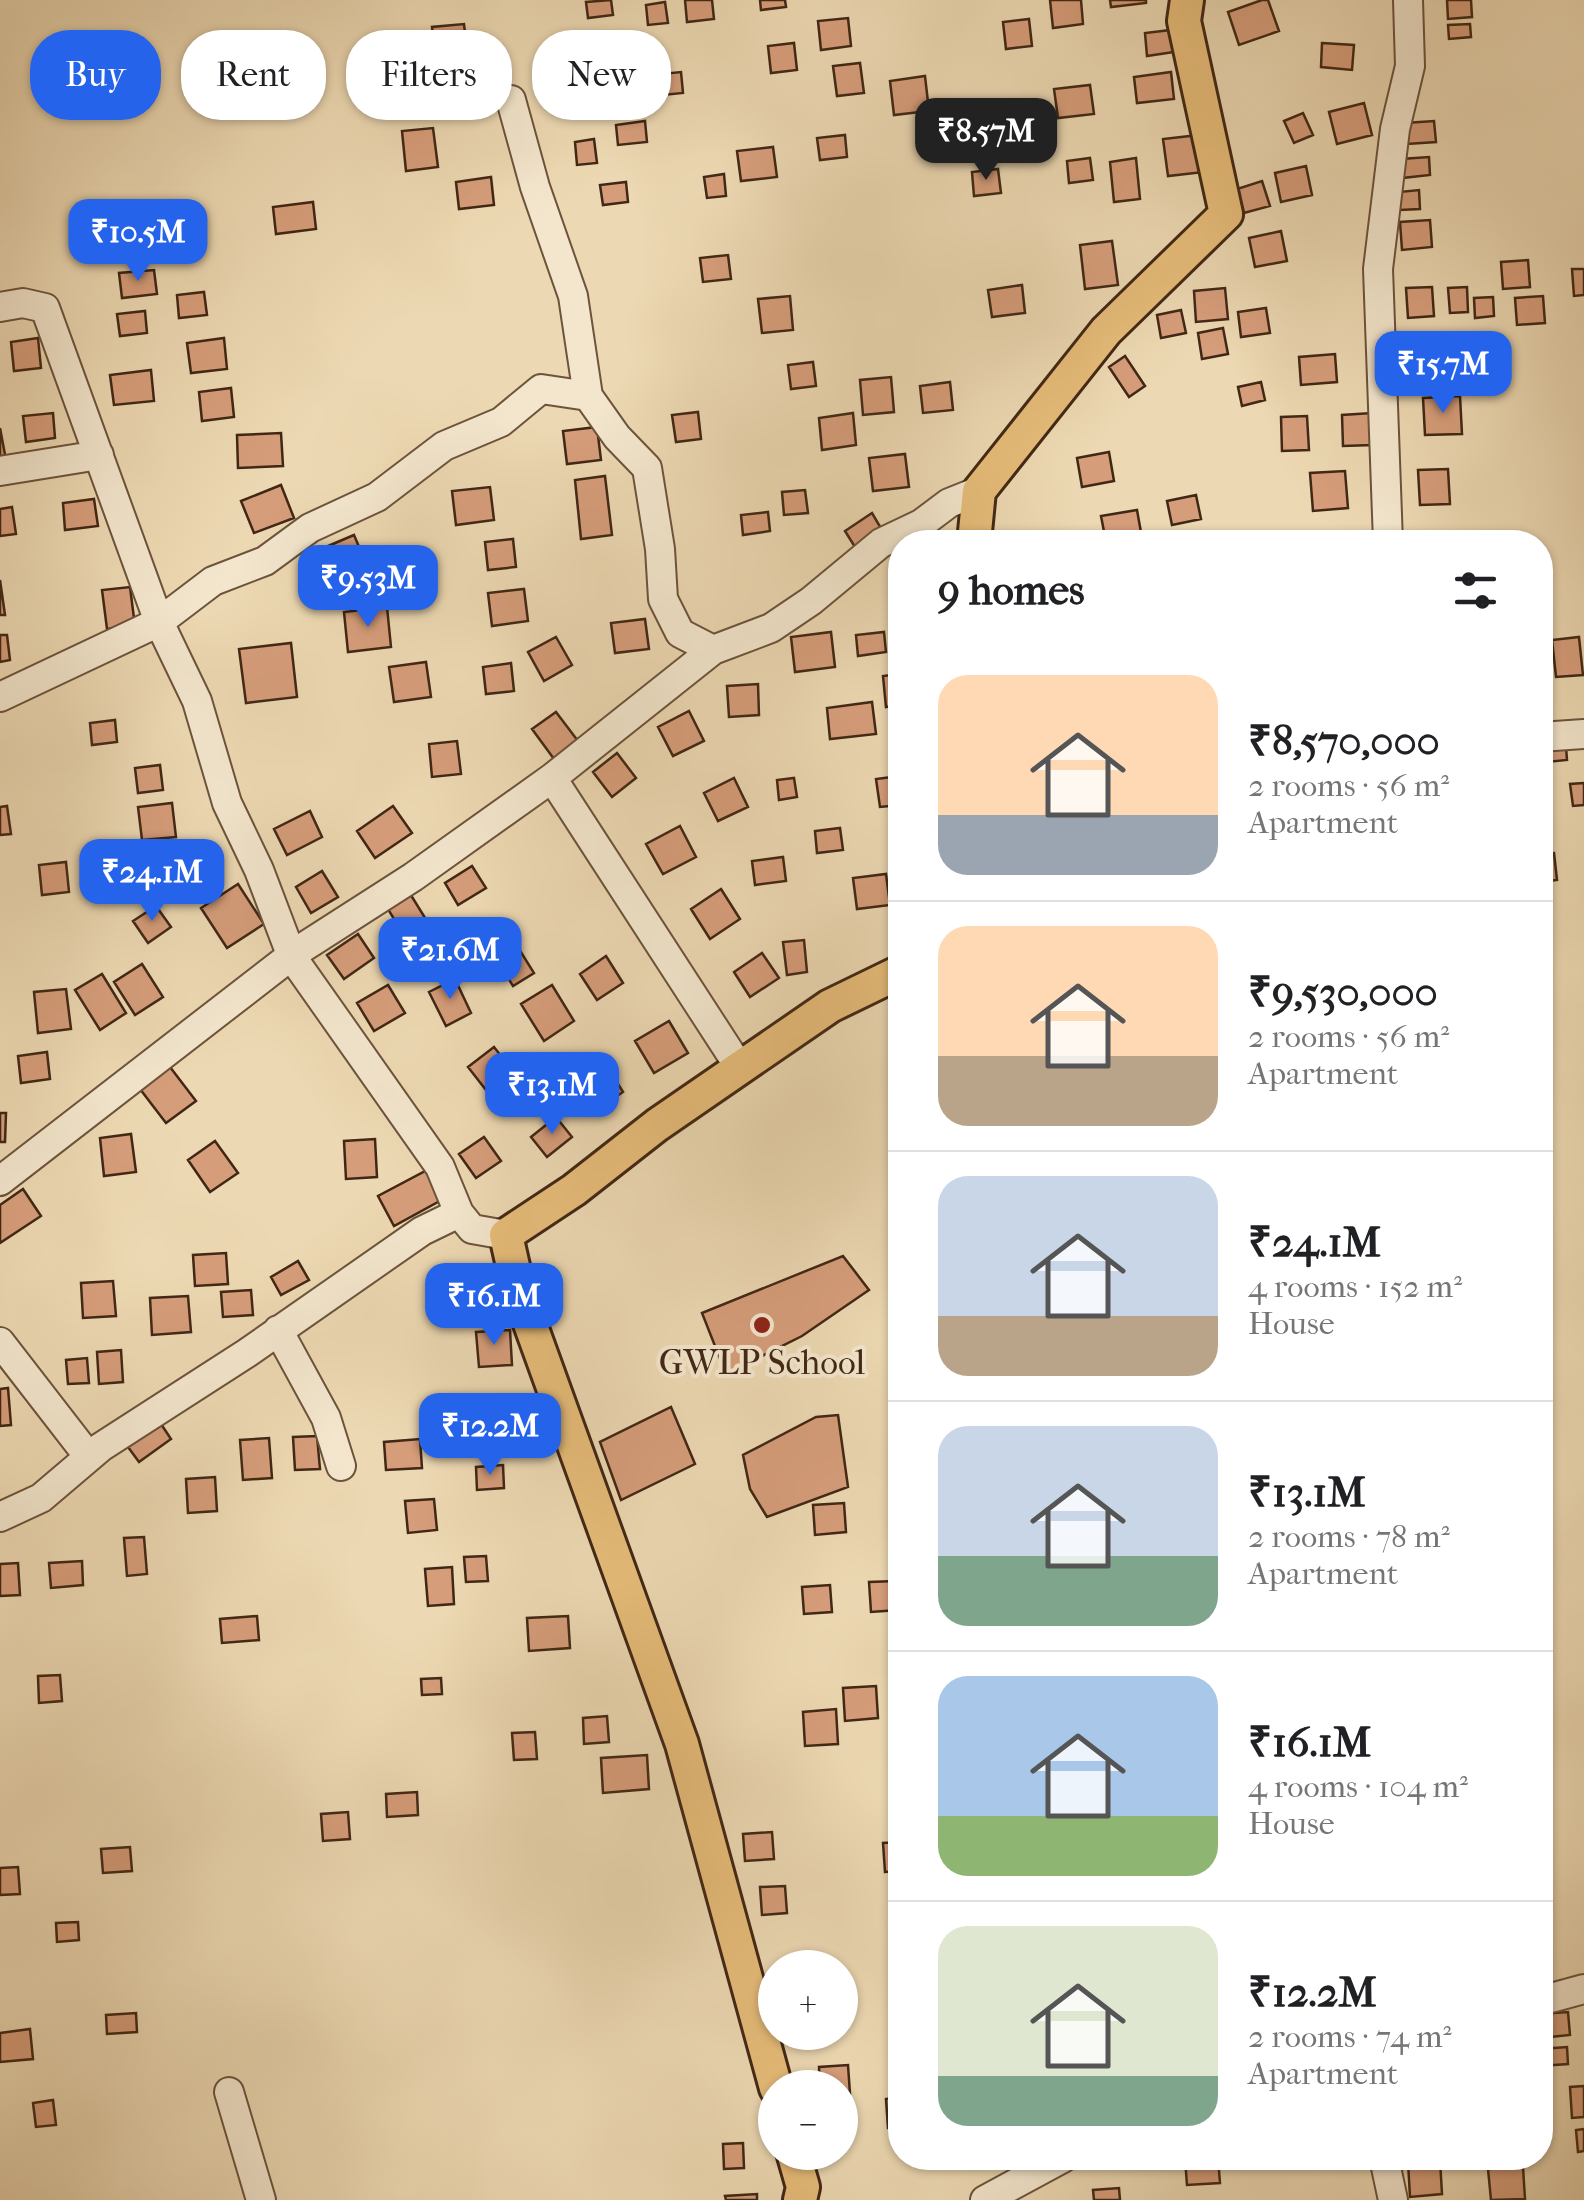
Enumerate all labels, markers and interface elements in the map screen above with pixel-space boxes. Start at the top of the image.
chip: Buy [30,30,161,120]
chip: Rent [181,30,326,120]
chip: Filters [346,30,512,120]
chip: New [532,30,671,120]
pin: ₹8.57M [905,98,1067,183]
text: ₹8.57M [937,112,1035,149]
pin: ₹10.5M [57,199,219,284]
text: ₹10.5M [90,213,186,250]
pin: ₹15.7M [1362,331,1524,416]
text: ₹15.7M [1397,345,1489,382]
pin: ₹9.53M [287,545,449,630]
text: ₹9.53M [320,559,416,596]
icon: filters [1448,563,1503,618]
text: 9 homes [938,566,1085,615]
icon: home [1018,715,1138,835]
text: ₹8,570,000 [1248,717,1440,766]
text: 2 rooms · 56 m² [1248,767,1449,804]
text: Apartment [1248,804,1398,841]
pin: ₹24.1M [71,839,233,924]
text: ₹24.1M [101,853,203,890]
pin: ₹21.6M [369,917,531,1002]
text: ₹21.6M [401,931,499,968]
icon: home [1018,966,1138,1086]
text: ₹9,530,000 [1248,968,1438,1017]
text: 2 rooms · 56 m² [1248,1018,1449,1055]
pin: ₹13.1M [471,1052,633,1137]
text: Apartment [1248,1055,1398,1092]
text: ₹13.1M [507,1066,597,1103]
icon: home [1018,1216,1138,1336]
text: ₹24.1M [1248,1218,1381,1267]
pin: ₹16.1M [413,1263,575,1348]
text: 4 rooms · 152 m² [1248,1268,1462,1305]
text: ₹16.1M [447,1277,541,1314]
text: House [1248,1305,1335,1342]
marker: GWLP School [751,1314,773,1336]
place label: GWLP School [659,1342,866,1383]
pin: ₹12.2M [409,1393,571,1478]
text: ₹12.2M [441,1407,539,1444]
icon: home [1018,1466,1138,1586]
text: ₹13.1M [1248,1468,1366,1517]
text: 2 rooms · 78 m² [1248,1518,1450,1555]
text: Apartment [1248,1555,1398,1592]
icon: home [1018,1716,1138,1836]
text: ₹16.1M [1248,1718,1371,1767]
text: 4 rooms · 104 m² [1248,1768,1468,1805]
text: House [1248,1805,1335,1842]
map controls [758,1950,858,2170]
button: + [758,1950,858,2050]
icon: home [1018,1966,1138,2086]
text: ₹12.2M [1248,1968,1377,2017]
text: 2 rooms · 74 m² [1248,2018,1452,2055]
text: Apartment [1248,2055,1398,2092]
button: − [758,2070,858,2170]

